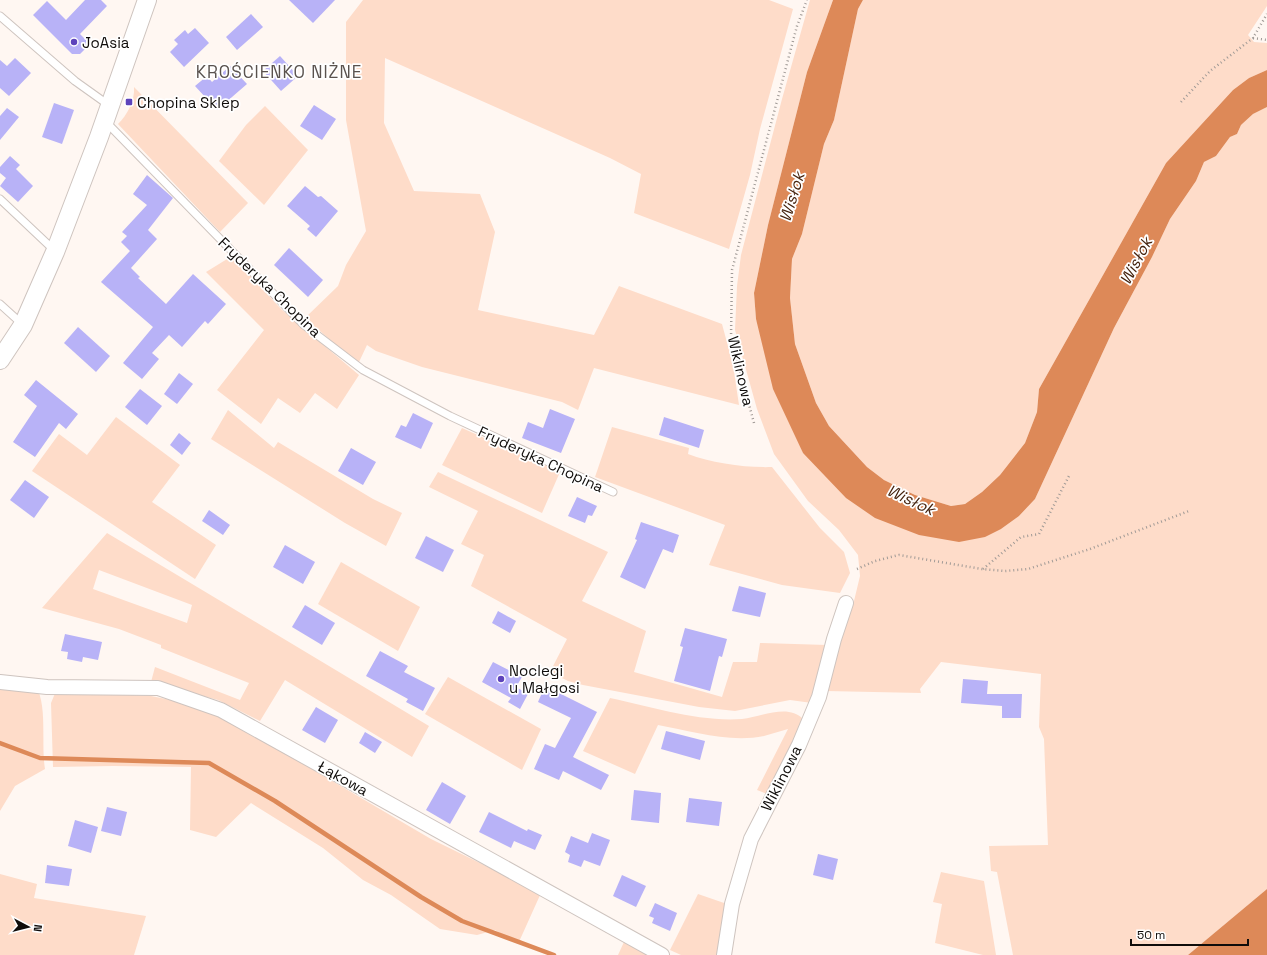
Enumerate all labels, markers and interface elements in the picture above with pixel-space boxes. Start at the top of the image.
place label: JoAsia [82,33,130,52]
marker: JoAsia [69,37,79,47]
district label: KROŚCIENKO NIŻNE [196,61,362,83]
place label: Chopina Sklep [137,93,240,112]
marker: Chopina Sklep [124,97,134,107]
water label: Wisłok [775,167,810,224]
water label: Wisłok [1115,232,1158,288]
street label: Fryderyka Chopina [215,233,326,341]
street label: Wiklinowa [724,334,758,408]
street label: Fryderyka Chopina [475,422,607,496]
water label: Wisłok [884,480,941,521]
place label: Noclegi u Małgosi [509,661,580,697]
marker: Noclegi u Małgosi [496,674,506,684]
street label: Wiklinowa [756,742,806,814]
street label: Łąkowa [314,756,372,800]
north arrow [8,907,48,947]
scale bar [1131,921,1248,947]
text: N [31,924,45,933]
text: 50 m [1137,927,1165,943]

